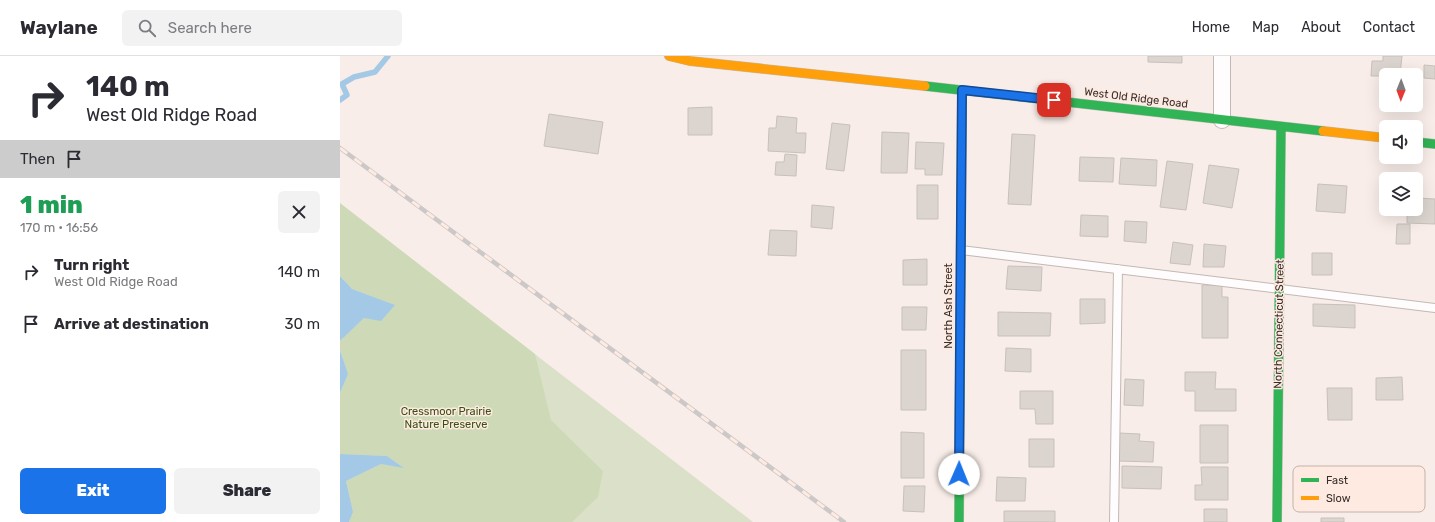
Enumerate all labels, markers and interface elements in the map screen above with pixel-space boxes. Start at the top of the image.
search box [122,10,402,46]
text: Waylane [20,16,98,39]
icon: search [136,17,158,39]
text: Search here [168,19,252,37]
text: Home [1192,19,1230,36]
text: Map [1252,19,1279,36]
text: About [1301,19,1341,36]
text: Contact [1363,19,1415,36]
north arrow [1379,68,1423,112]
map controls [1379,68,1423,216]
text: 140 m [86,70,170,103]
icon: right [20,72,72,124]
pin [1037,83,1071,117]
street label: West Old Ridge Road [1083,85,1189,111]
icon: arrive [1043,89,1065,111]
text: West Old Ridge Road [86,104,257,126]
button: sound [1379,120,1423,164]
icon: arrive [63,148,85,170]
text: Then [20,150,55,168]
button: layers [1379,172,1423,216]
text: 1 min [20,191,83,219]
button: close [278,191,320,233]
text: 170 m · 16:56 [20,220,98,235]
text: Turn right [54,256,129,274]
street label: North Connecticut Street [1271,258,1287,389]
icon: right [20,261,42,283]
street label: North Ash Street [942,262,955,349]
text: 140 m [278,263,320,281]
text: West Old Ridge Road [54,274,178,289]
icon: arrive [20,313,42,335]
text: Arrive at destination [54,315,209,333]
text: 30 m [284,315,320,333]
park label: Cressmoor Prairie Nature Preserve [401,405,491,431]
position arrow [938,453,980,495]
legend [1293,466,1425,512]
button: Exit [20,468,166,514]
button: Share [174,468,320,514]
text: Fast [1326,474,1349,487]
text: Slow [1326,492,1351,505]

